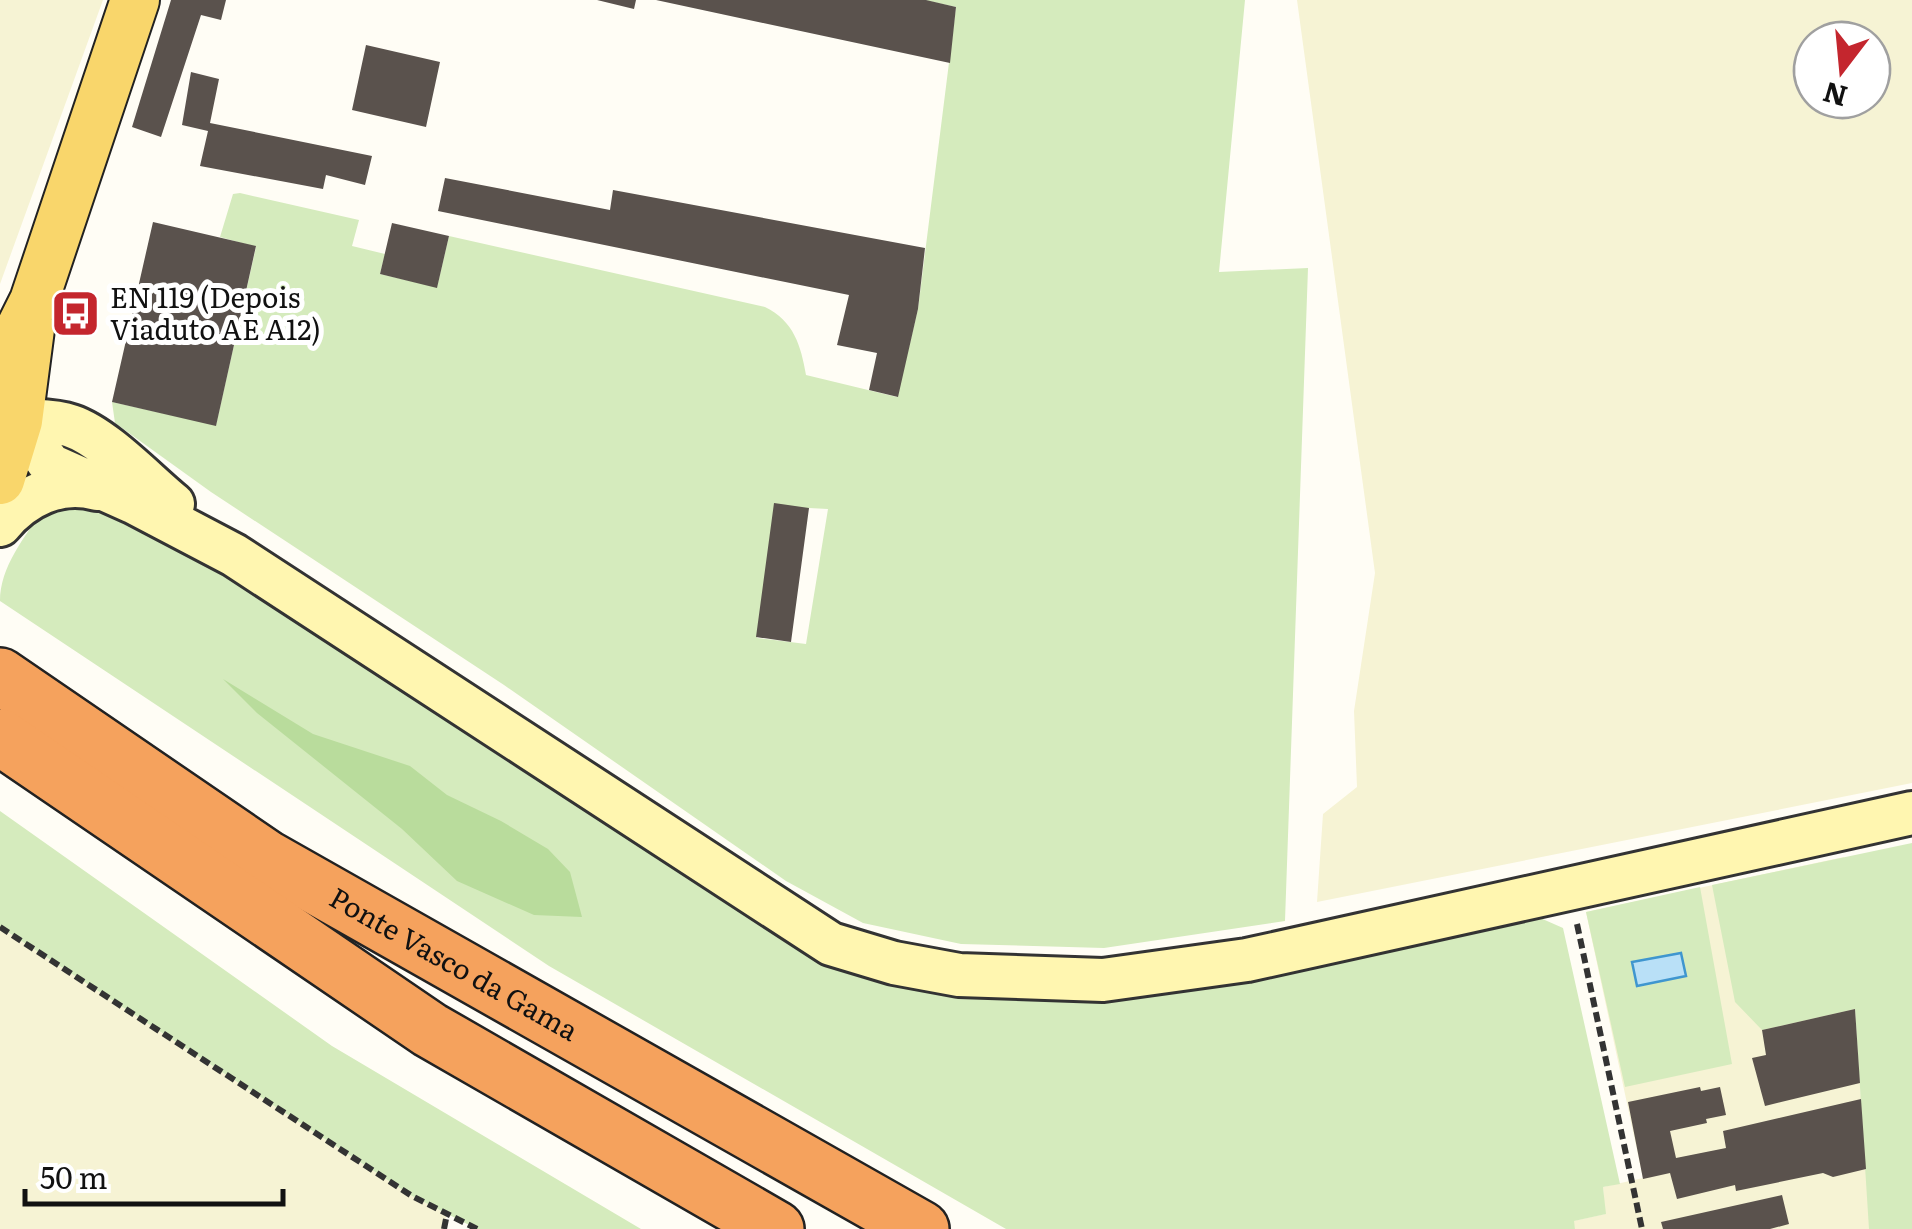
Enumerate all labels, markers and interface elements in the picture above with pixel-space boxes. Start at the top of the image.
north arrow [1792,20,1892,120]
text: N [1817,73,1852,119]
place label: EN 119 (Depois Viaduto AE A12) [110,275,321,349]
bus stop icon: EN 119 (Depois Viaduto AE A12) [49,288,101,340]
street label: Ponte Vasco da Gama [322,875,587,1050]
scale bar [25,1144,282,1206]
text: 50 m [40,1154,108,1198]

